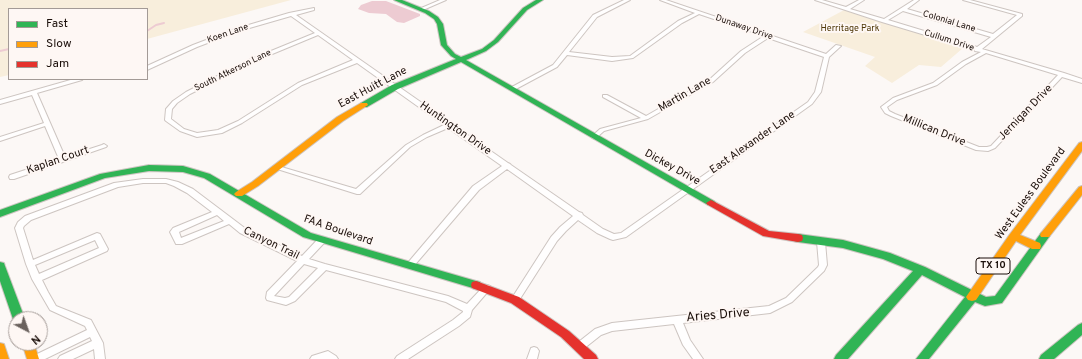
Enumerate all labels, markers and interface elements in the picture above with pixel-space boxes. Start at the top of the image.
legend [8,8,148,80]
street label: Colonial Lane [921,9,977,35]
street label: Dunaway Drive [714,13,774,43]
text: Fast [46,16,68,32]
street label: Koen Lane [206,22,250,46]
park label: Herritage Park [820,24,880,34]
street label: Cullum Drive [923,28,975,54]
text: Slow [46,36,72,52]
street label: South Atkerson Lane [193,48,273,94]
text: Jam [46,56,69,72]
street label: East Huitt Lane [336,64,410,112]
street label: Martin Lane [656,75,714,115]
street label: Jernigan Drive [996,82,1056,144]
street label: Huntington Drive [417,99,493,159]
street label: East Alexander Lane [708,109,798,177]
street label: Millican Drive [901,112,967,150]
street label: Kaplan Court [25,144,91,178]
street label: West Euless Boulevard [993,145,1069,243]
street label: Dickey Drive [642,147,702,189]
street label: FAA Boulevard [302,213,374,249]
street label: Canyon Trail [241,225,301,263]
road number: TX 10 [976,258,1010,274]
street label: Aries Drive [685,305,751,327]
north arrow [8,311,48,351]
text: N [28,331,43,347]

